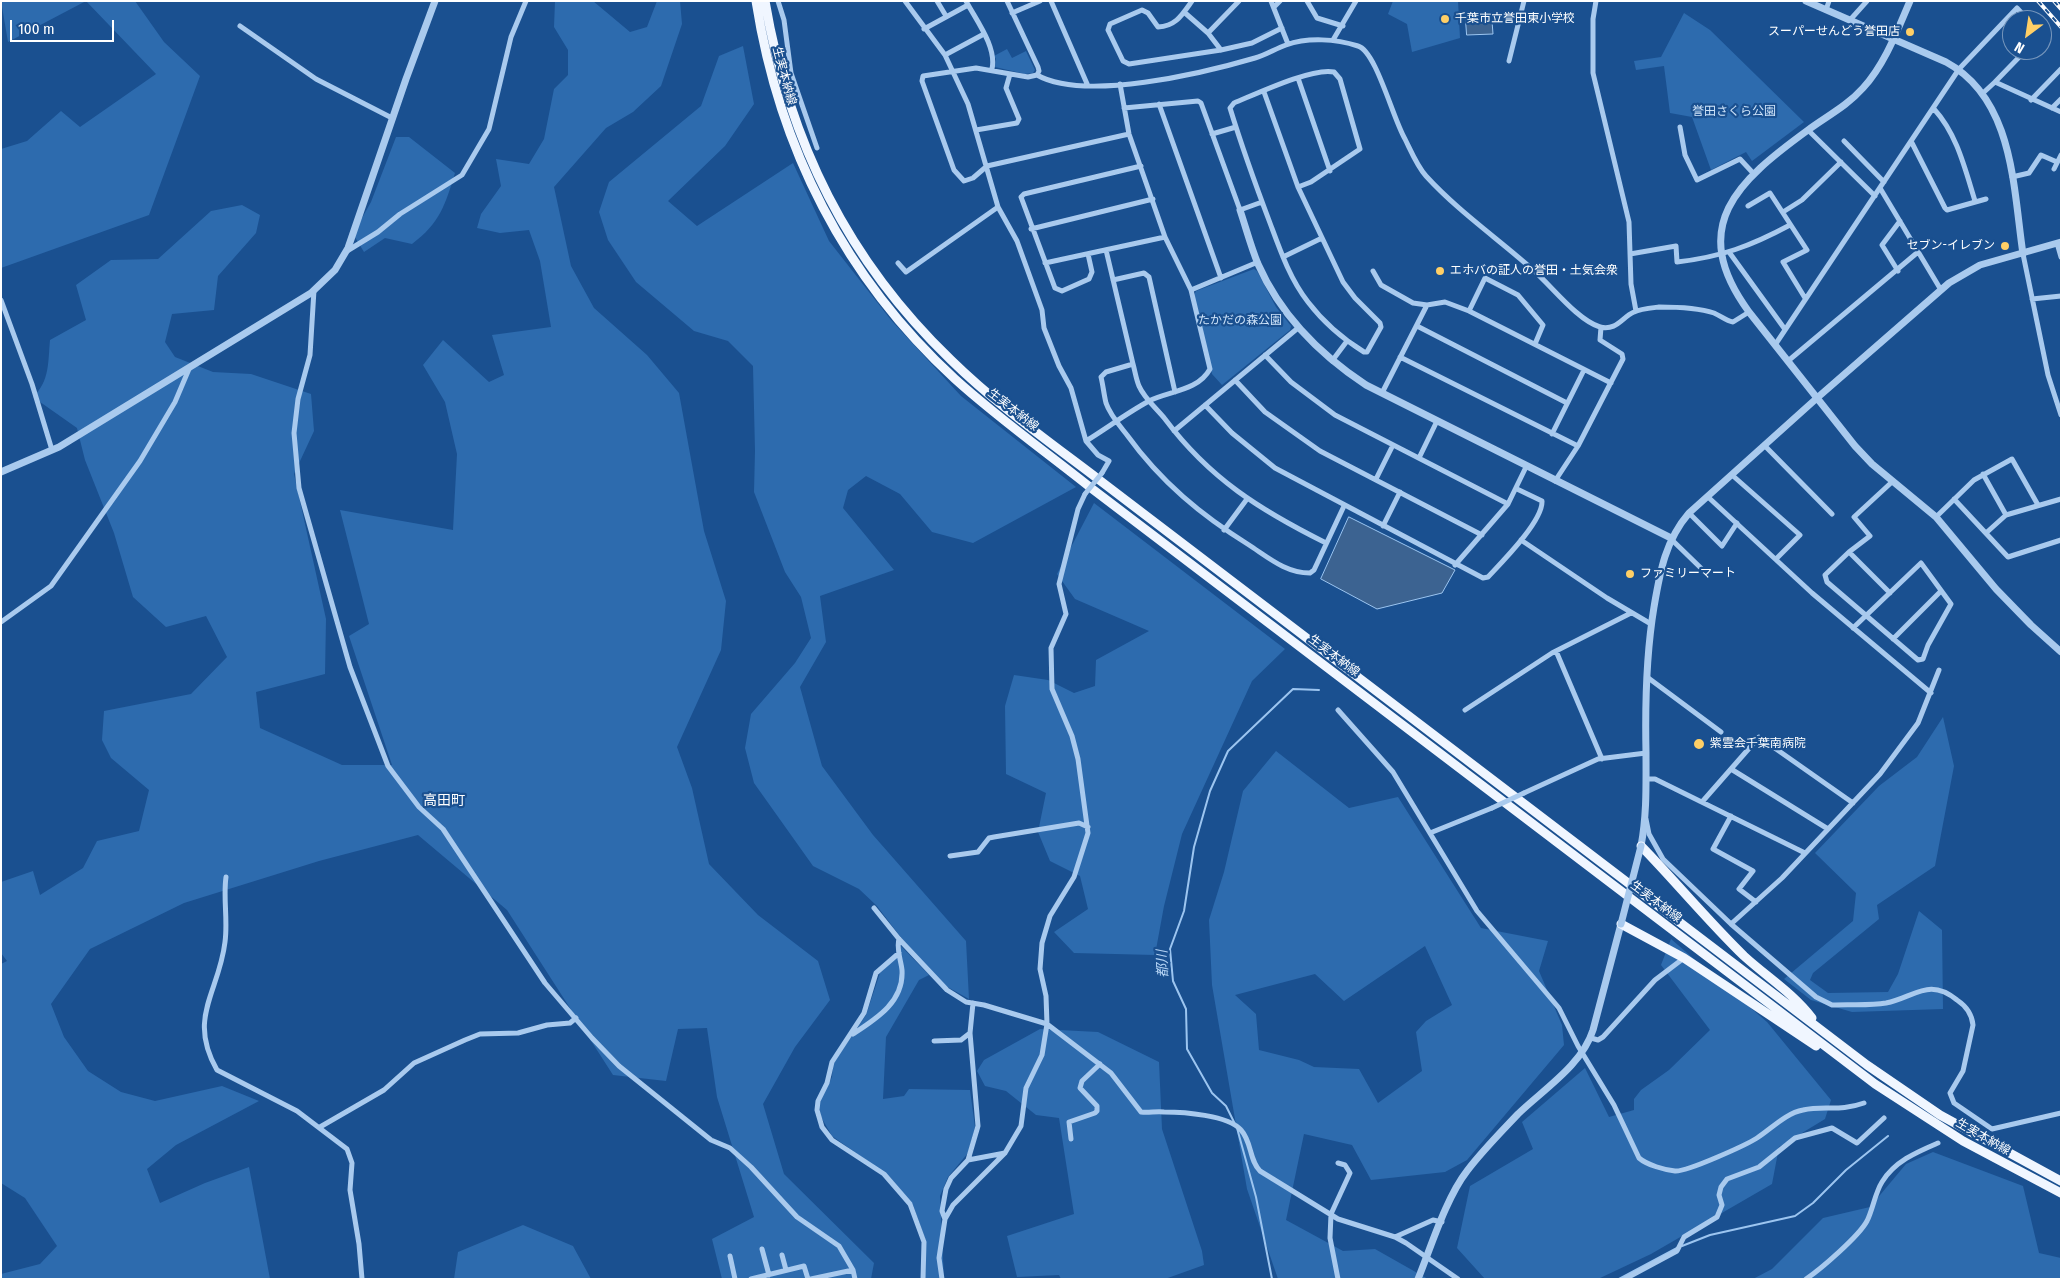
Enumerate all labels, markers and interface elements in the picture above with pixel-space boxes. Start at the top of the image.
scale bar [12,10,116,42]
north arrow [2002,10,2052,60]
place label: 千葉市立誉田東小学校 [1455,12,1575,26]
marker: 千葉市立誉田東小学校 [1439,13,1451,25]
text: 100 m [18,20,55,38]
place label: スーパーせんどう誉田店 [1768,25,1900,39]
marker: スーパーせんどう誉田店 [1904,26,1916,38]
text: N [2012,38,2028,57]
street label: 生実本納線 [769,45,799,107]
park label: 誉田さくら公園 [1692,105,1776,119]
place label: セブン-イレブン [1907,239,1995,253]
marker: セブン-イレブン [1999,240,2011,252]
place label: エホバの証人の誉田・土気会衆 [1450,264,1618,278]
marker: エホバの証人の誉田・土気会衆 [1434,265,1446,277]
park label: たかだの森公園 [1198,314,1282,328]
street label: 生実本納線 [985,386,1041,434]
place label: ファミリーマート [1640,567,1736,581]
marker: ファミリーマート [1624,568,1636,580]
street label: 生実本納線 [1306,632,1362,680]
marker: 紫雲会千葉南病院 [1692,737,1706,751]
place label: 紫雲会千葉南病院 [1710,737,1806,751]
district label: 高田町 [423,793,465,809]
street label: 生実本納線 [1628,878,1684,926]
water label: 都川 [1154,950,1172,978]
street label: 生実本納線 [1953,1116,2013,1158]

